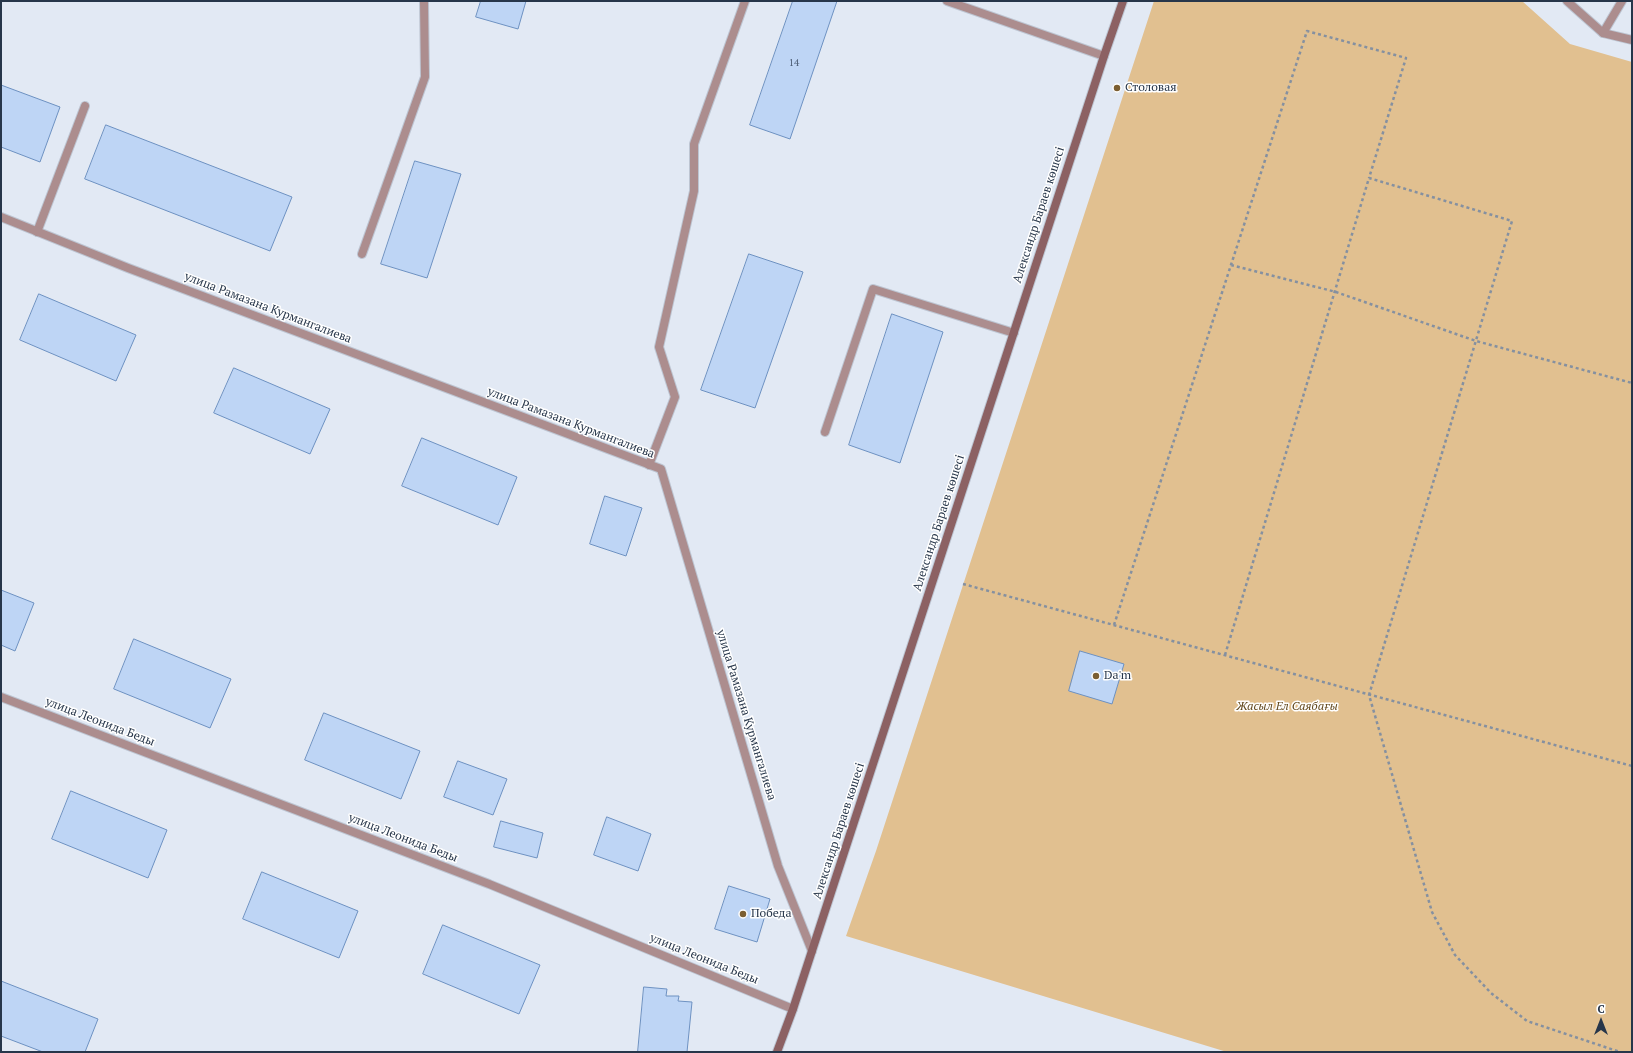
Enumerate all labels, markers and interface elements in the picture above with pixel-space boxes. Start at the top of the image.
house number: 14 [789,57,799,69]
place label: Столовая [1125,81,1177,95]
marker: Столовая [1112,83,1122,93]
street label: Александр Бараев көшесі [1010,145,1068,285]
street label: улица Рамазана Курмангалиева [182,269,354,347]
street label: улица Рамазана Курмангалиева [485,384,657,462]
street label: Александр Бараев көшесі [910,453,968,593]
street label: улица Рамазана Курмангалиева [713,628,779,802]
place label: Da'm [1104,669,1131,683]
marker: Da'm [1091,671,1101,681]
street label: улица Леонида Беды [43,695,157,749]
park label: Жасыл Ел Саябағы [1236,700,1338,714]
street label: Александр Бараев көшесі [810,761,868,901]
street label: улица Леонида Беды [346,811,460,865]
place label: Победа [751,907,791,921]
marker: Победа [738,909,748,919]
street label: улица Леонида Беды [648,931,760,987]
north arrow [1581,1001,1621,1041]
text: С [1597,1002,1605,1016]

